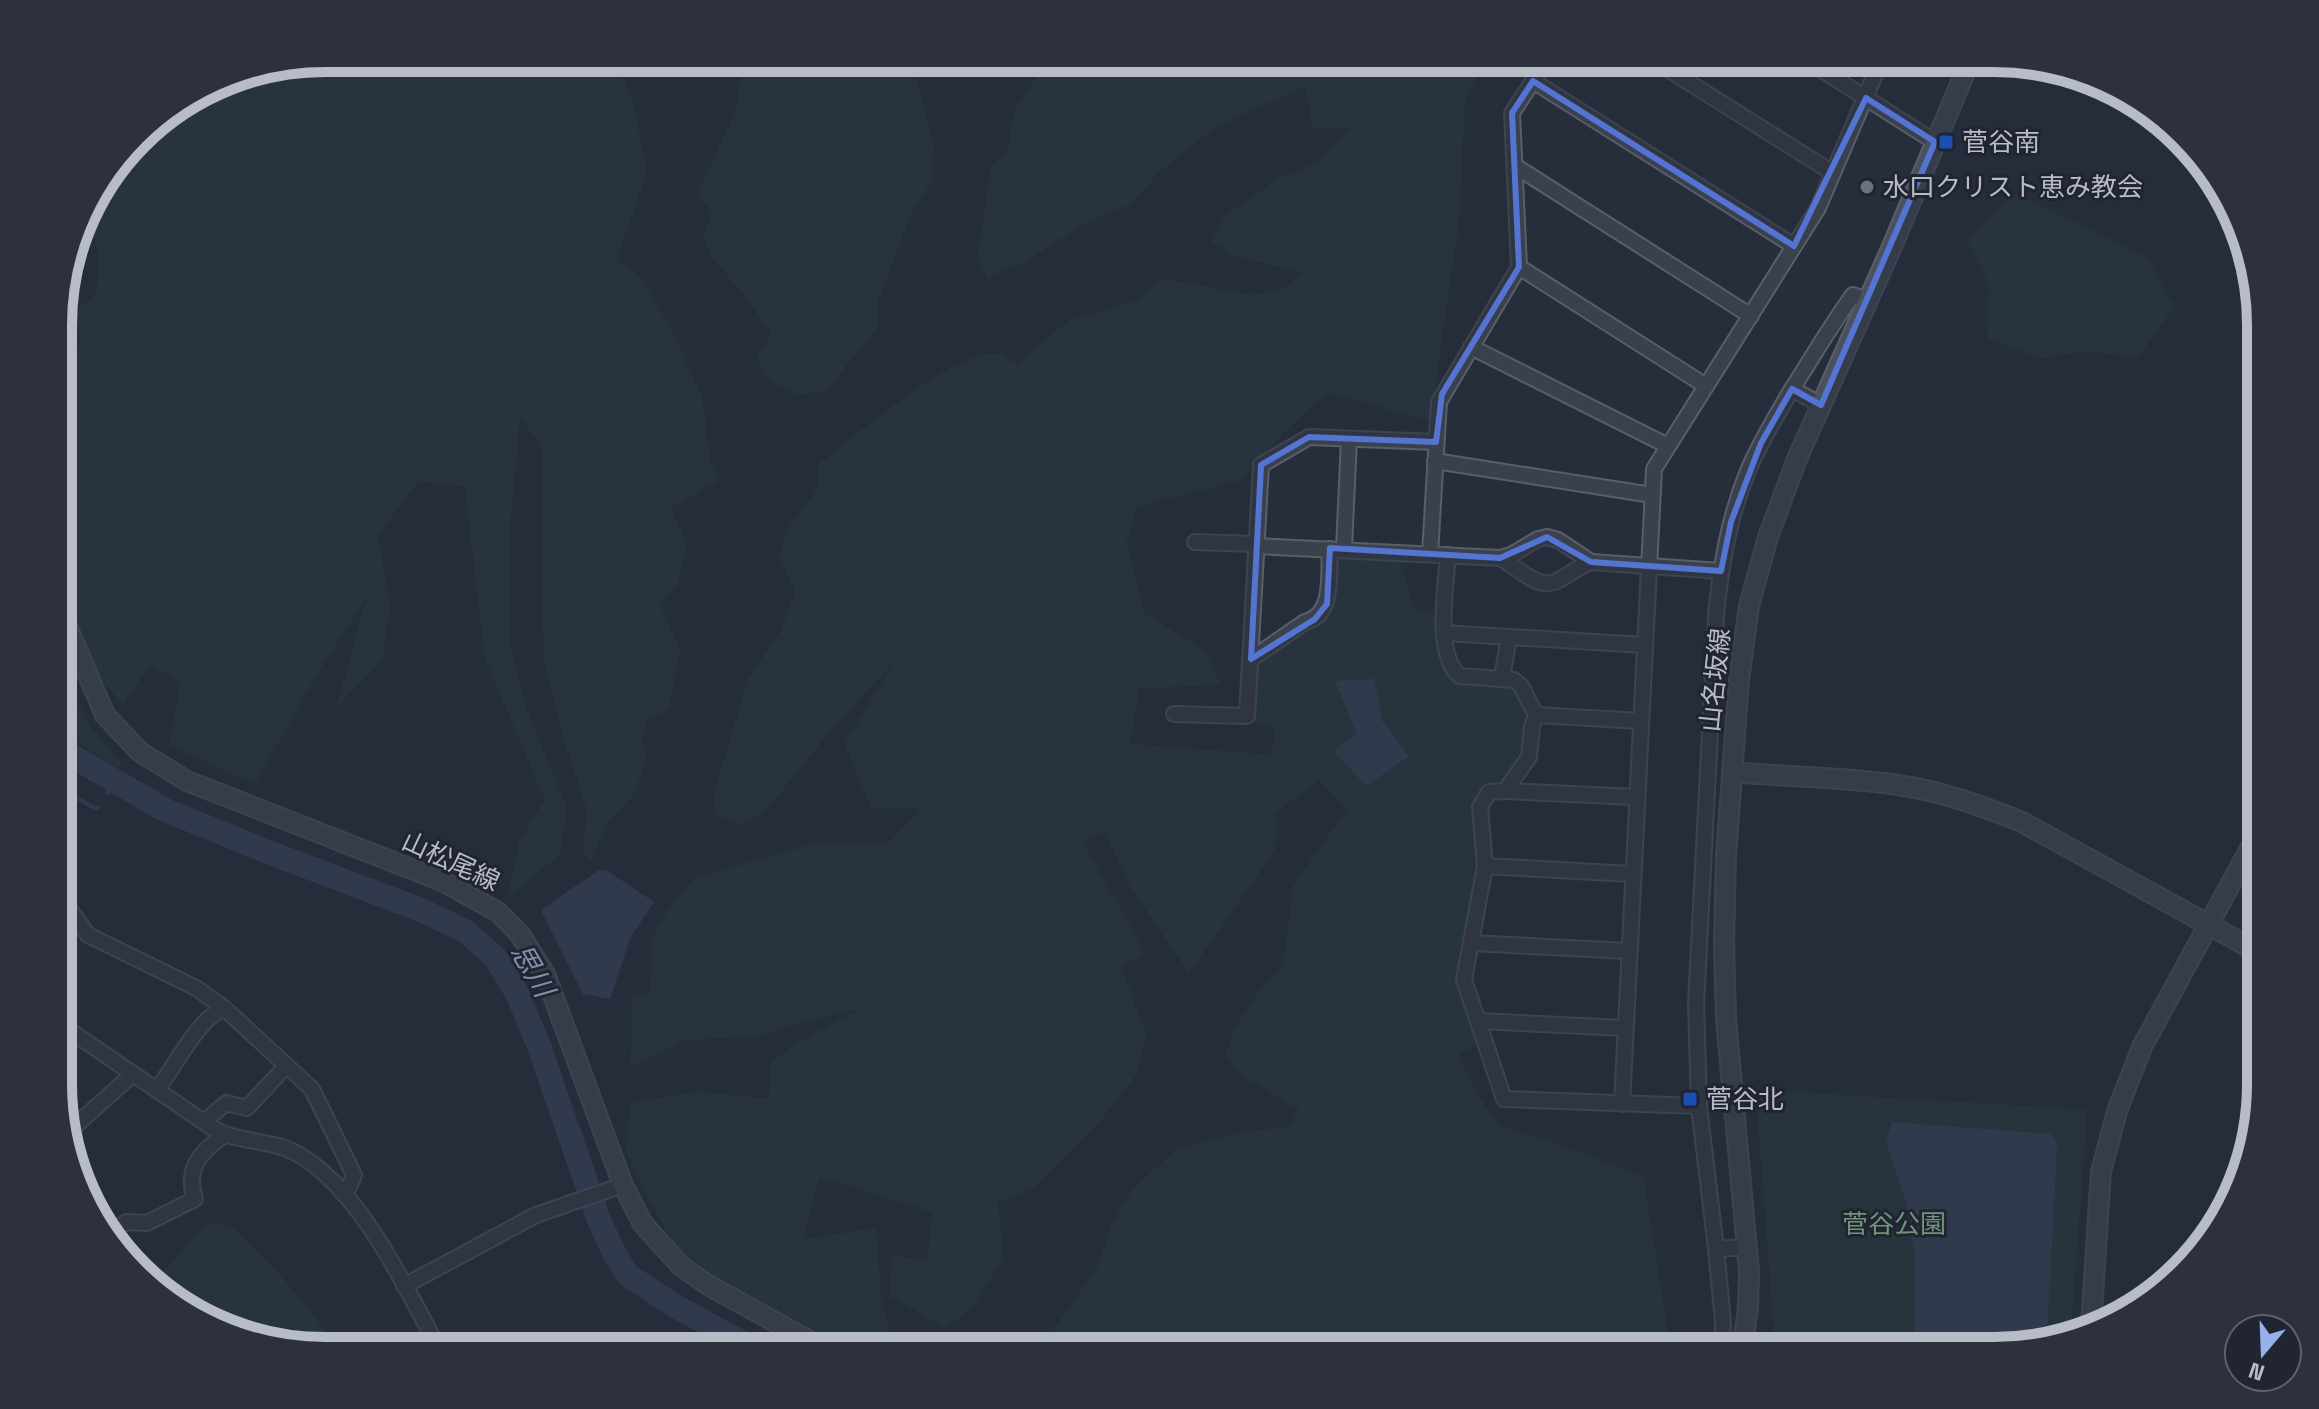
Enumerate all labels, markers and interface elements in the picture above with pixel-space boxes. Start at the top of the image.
place label: 菅谷南 [1962,125,2040,159]
marker: 菅谷南 [1937,133,1955,151]
place label: 水口クリスト恵み教会 [1883,170,2143,204]
marker: 水口クリスト恵み教会 [1858,178,1876,196]
street label: 山名坂線 [1693,627,1737,733]
street label: 山松尾線 [397,824,505,898]
water label: 思川 [503,937,564,1006]
place label: 菅谷北 [1706,1082,1784,1116]
marker: 菅谷北 [1681,1090,1699,1108]
park label: 菅谷公園 [1842,1207,1946,1241]
north arrow [2223,1313,2303,1393]
text: N [2245,1356,2268,1388]

